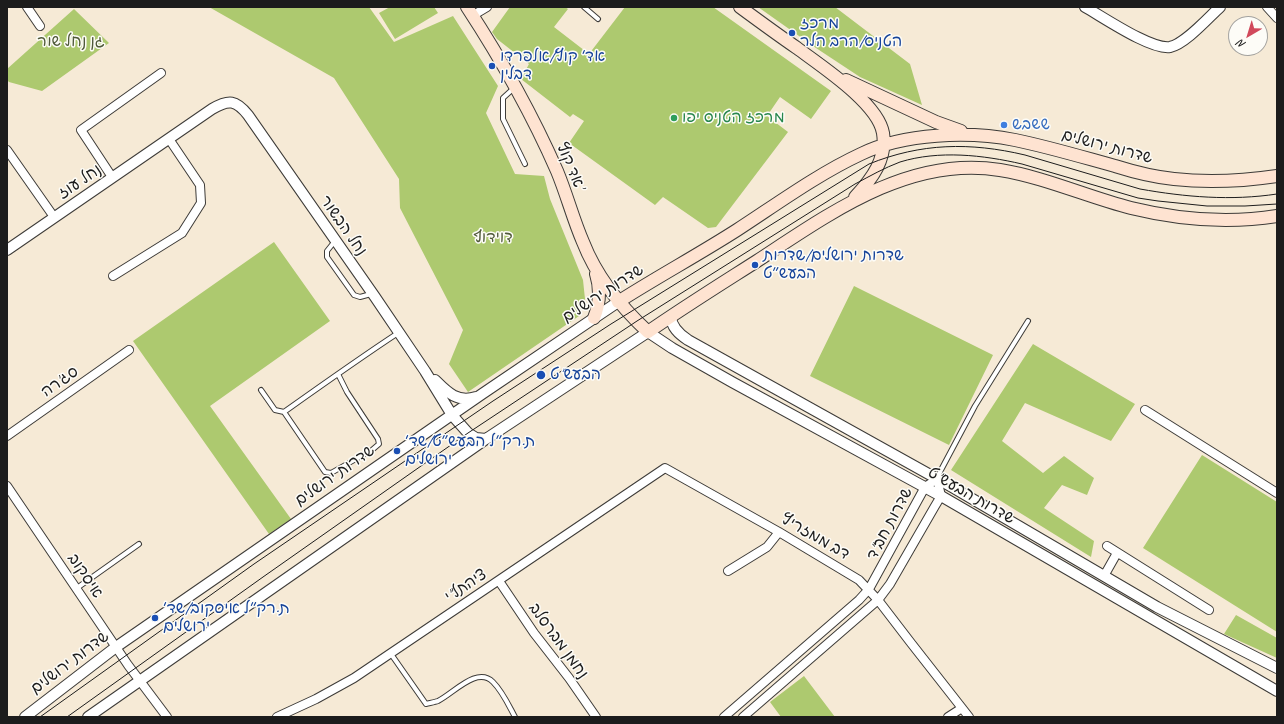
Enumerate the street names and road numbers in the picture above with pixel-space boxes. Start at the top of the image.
street label: שדרות ירושלים [1059,126,1155,168]
street label: אד קוץ' [552,140,588,192]
street label: נחל עוז [55,160,105,204]
street label: נחל הבשור [315,192,371,260]
street label: שדרות ירושלים [559,261,647,327]
street label: סג'רה [38,362,82,402]
street label: שדרות ירושלים [291,441,379,511]
street label: שדרות הבעש"ט [924,463,1018,529]
street label: שדרות חב"ד [863,484,917,564]
street label: דב ממזריץ [777,510,853,564]
street label: איסקוב [63,550,107,602]
street label: ציהתל"י [442,565,490,607]
street label: נחמן מברסלב [524,599,592,683]
street label: שדרות ירושלים [27,627,113,699]

